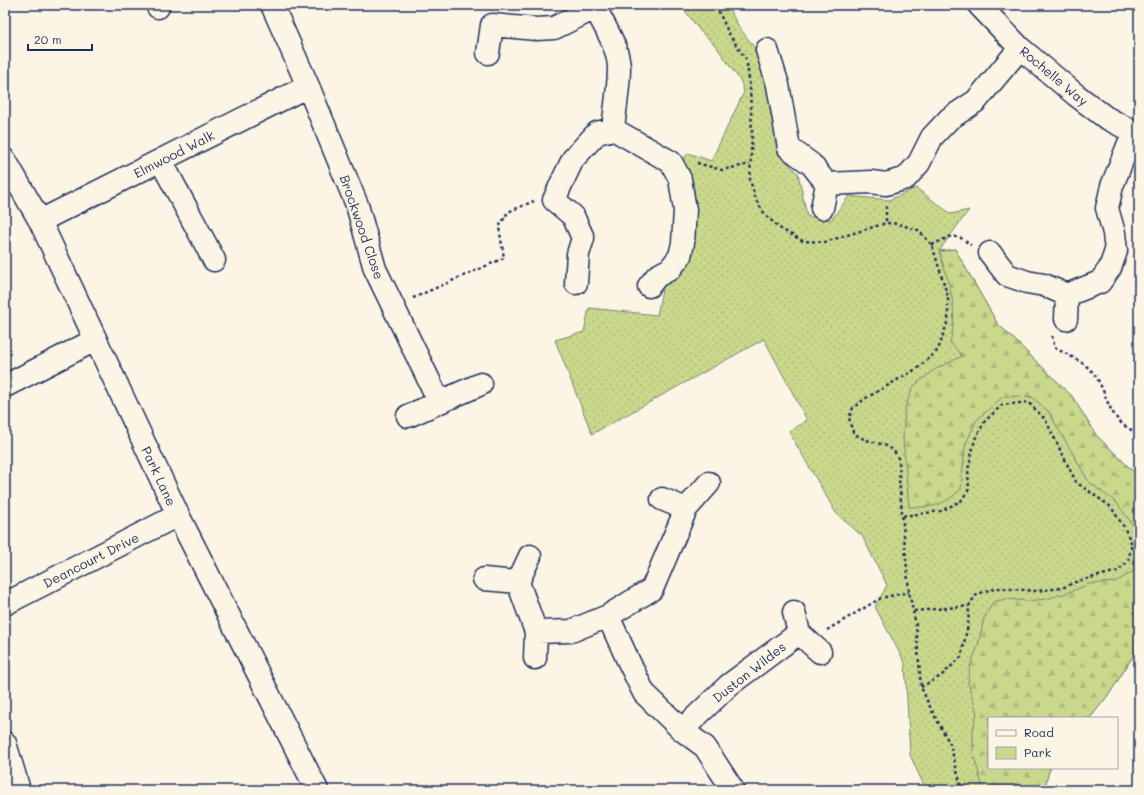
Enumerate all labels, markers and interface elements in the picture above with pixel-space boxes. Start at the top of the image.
scale bar [28,26,92,52]
text: 20 m [34,31,62,47]
street label: Rochelle Way [1017,42,1092,109]
street label: Elmwood Walk [130,126,217,181]
street label: Brockwood Close [337,172,388,281]
street label: Park Lane [138,443,181,508]
street label: Deancourt Drive [40,528,142,591]
street label: Duston Wildes [709,638,789,706]
legend [988,717,1118,769]
text: Road [1024,724,1054,740]
text: Park [1024,744,1051,760]

